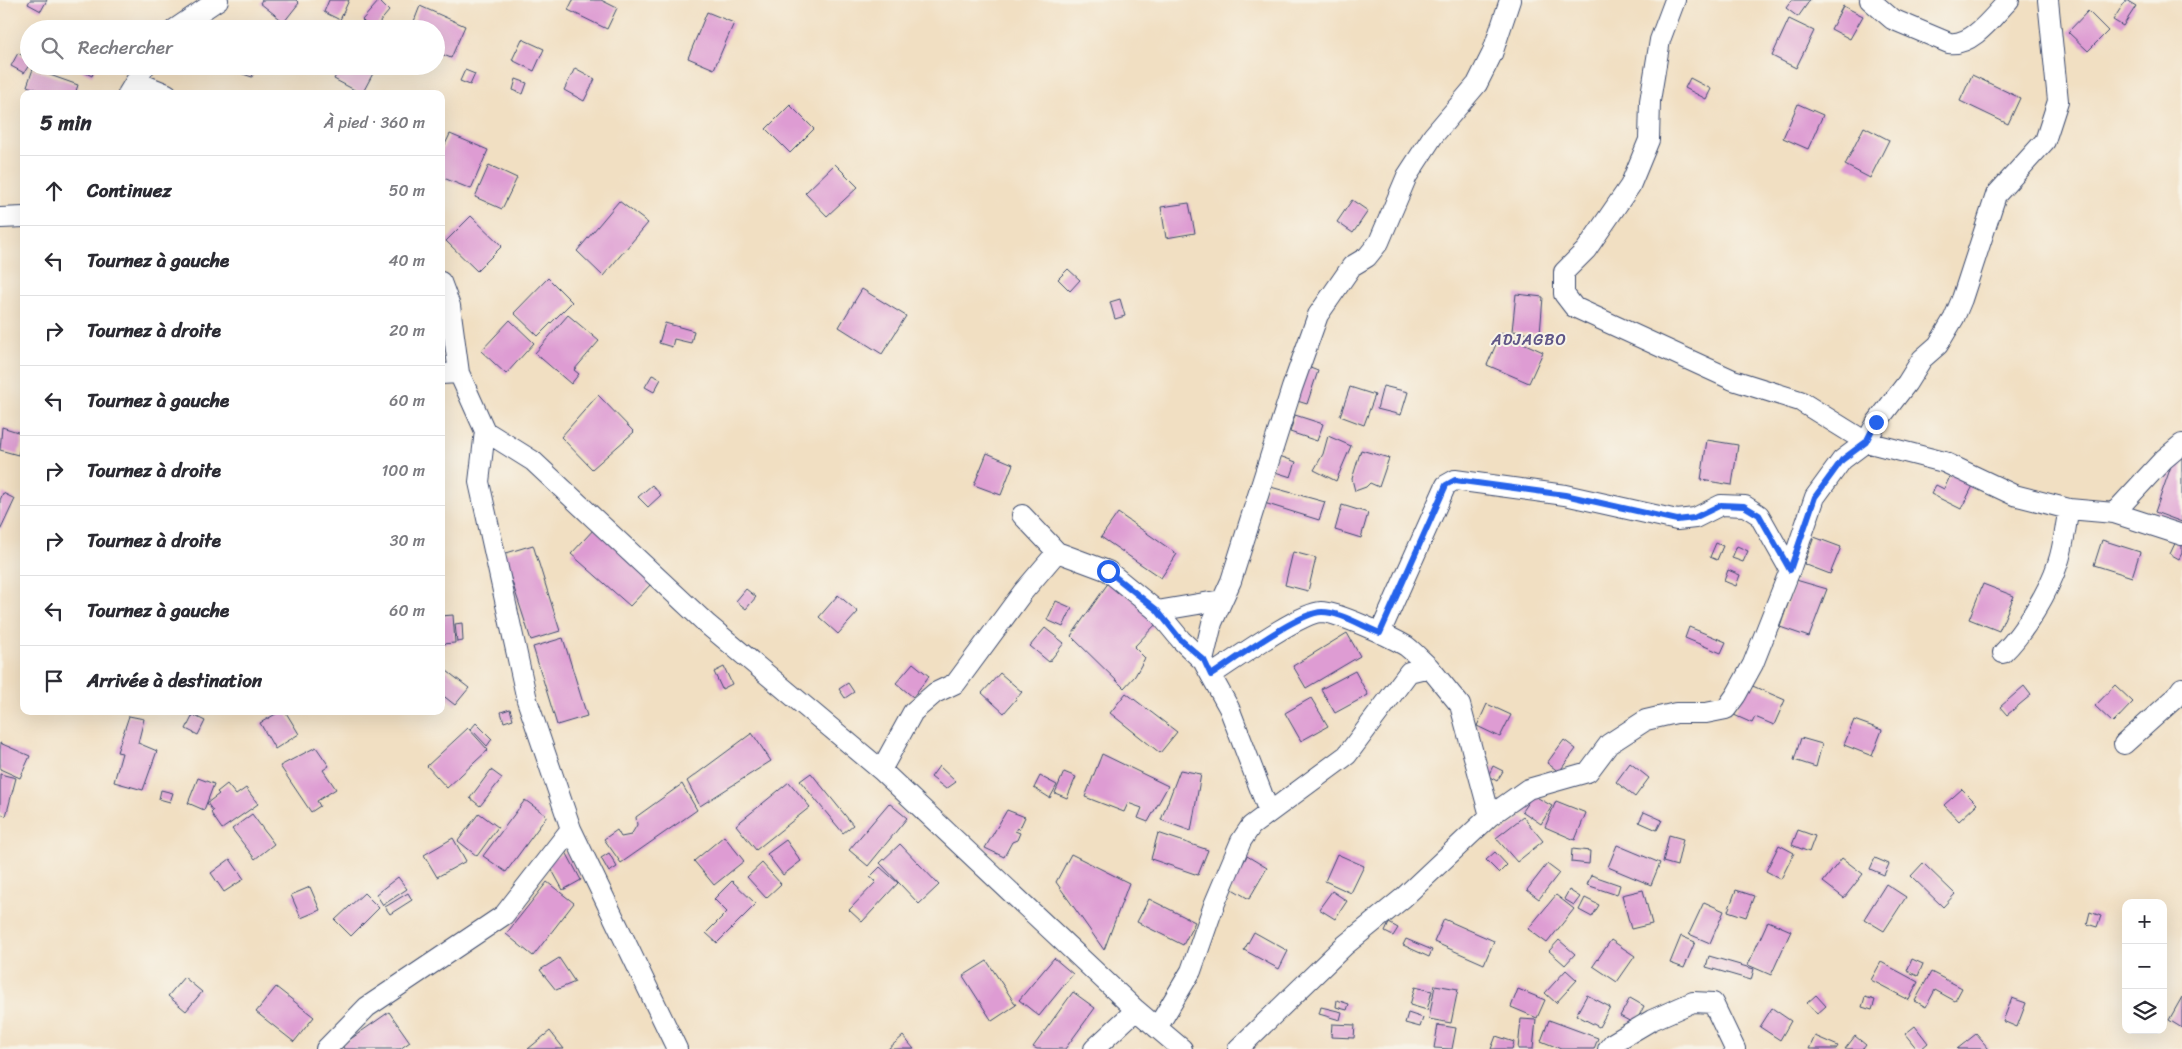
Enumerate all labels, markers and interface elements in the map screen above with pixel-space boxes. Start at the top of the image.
search box [20,20,445,75]
text: Rechercher [78,31,173,64]
icon: search [38,34,66,62]
text: 5 min [40,104,92,142]
text: À pied · 360 m [324,108,425,137]
text: Continuez [87,174,172,207]
text: 50 m [389,176,425,205]
icon: ahead [40,177,68,205]
text: Tournez à gauche [87,244,229,277]
text: 40 m [388,246,425,275]
icon: left [40,247,68,275]
text: Tournez à droite [87,314,221,347]
text: 20 m [389,316,425,345]
icon: right [40,317,68,345]
district label: ADJAGBO [1490,325,1567,354]
text: Tournez à gauche [87,384,229,417]
text: 60 m [389,386,425,415]
icon: left [40,387,68,415]
route end [1865,411,1888,434]
text: Tournez à droite [87,454,221,487]
text: 100 m [381,456,425,485]
icon: right [40,457,68,485]
text: Tournez à droite [87,524,221,557]
text: 30 m [390,526,425,555]
icon: right [40,527,68,555]
route start [1097,560,1120,583]
text: Tournez à gauche [87,594,229,627]
text: 60 m [389,596,425,625]
icon: left [40,597,68,625]
text: Arrivée à destination [87,664,262,697]
icon: arrive [40,667,68,695]
map controls [2122,899,2167,1034]
button: + [2122,899,2167,944]
button: − [2122,944,2167,989]
button: layers [2122,989,2167,1034]

